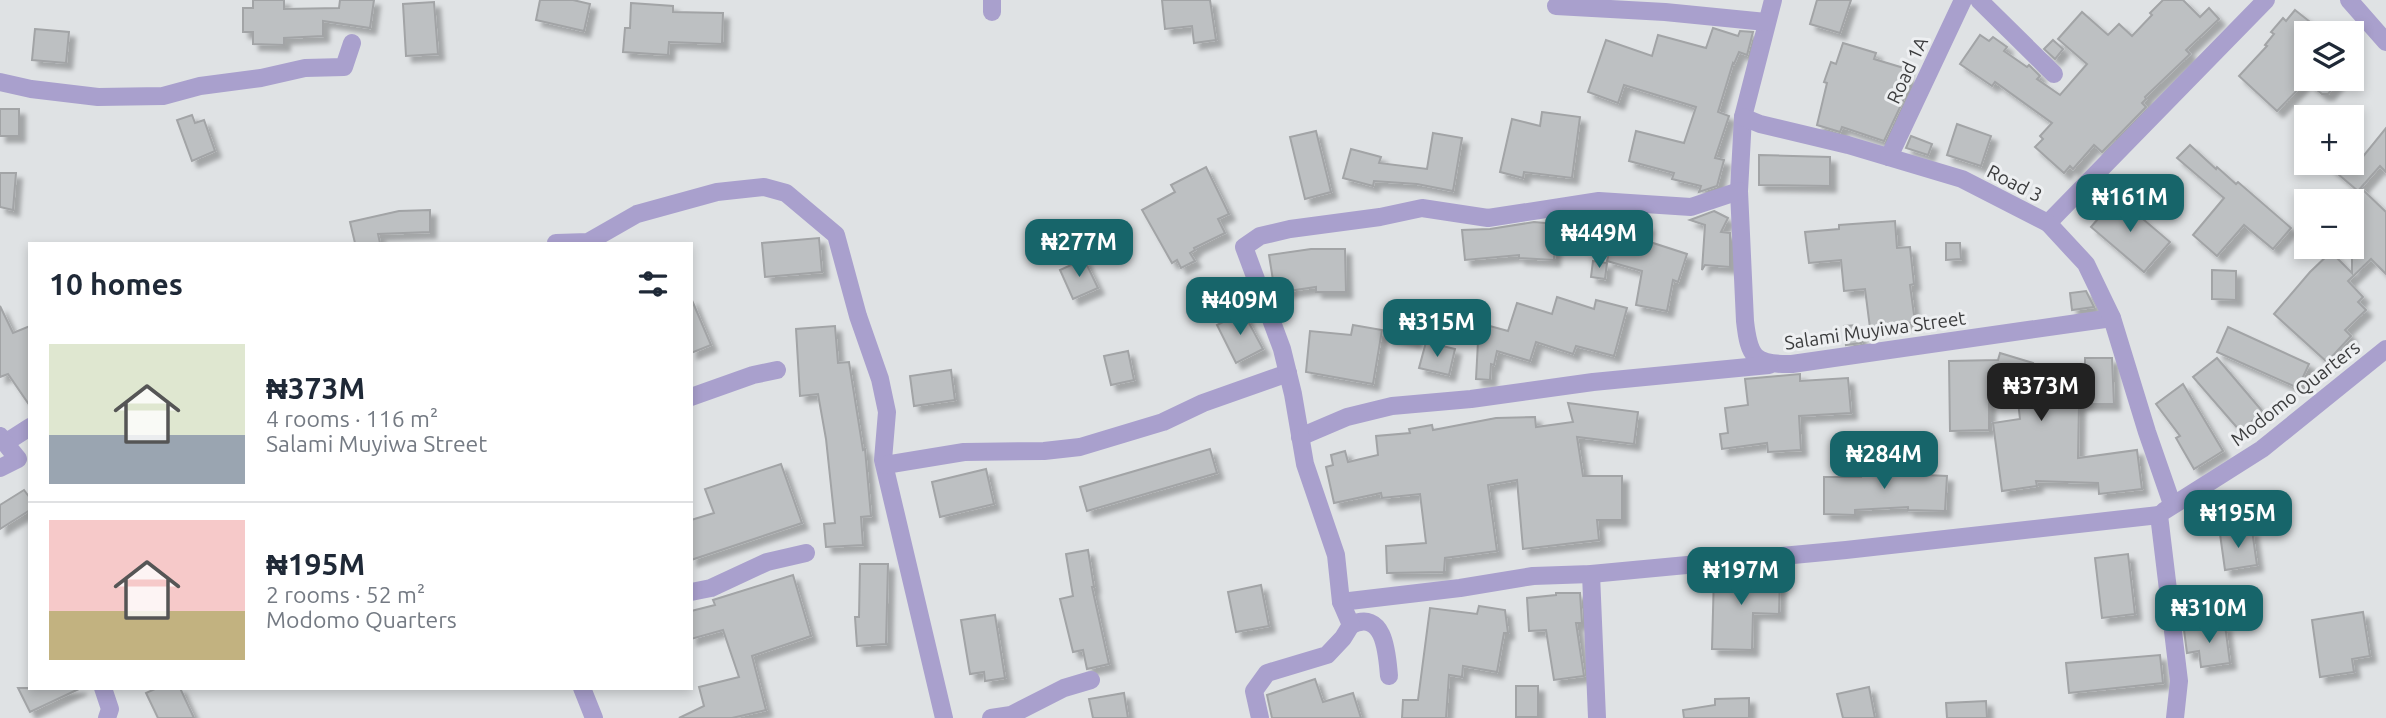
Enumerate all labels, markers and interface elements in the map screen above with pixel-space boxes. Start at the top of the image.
map controls [2294,21,2364,259]
button: layers [2294,21,2364,91]
street label: Road 1A [1882,32,1932,107]
button: + [2294,105,2364,175]
street label: Road 3 [1984,160,2046,206]
pin: ₦161M [2081,174,2179,234]
text: ₦161M [2092,184,2168,209]
button: − [2294,189,2364,259]
pin: ₦449M [1550,210,1648,270]
pin: ₦277M [1030,219,1128,279]
text: ₦449M [1561,220,1637,245]
text: ₦277M [1041,229,1117,254]
icon: filters [634,265,672,303]
text: 10 homes [49,267,183,301]
pin: ₦409M [1191,278,1289,337]
text: ₦409M [1202,287,1278,312]
pin: ₦315M [1388,300,1486,359]
street label: Salami Muyiwa Street [1783,306,1968,354]
text: ₦315M [1399,309,1475,334]
street label: Modomo Quarters [2226,336,2364,450]
pin: ₦373M [1992,364,2090,423]
text: ₦373M [266,371,365,405]
icon: home [105,372,189,456]
text: ₦373M [2003,373,2079,398]
text: 4 rooms · 116 m² [266,406,438,431]
text: Salami Muyiwa Street [266,431,487,456]
pin: ₦284M [1835,432,1933,491]
text: ₦284M [1846,441,1922,466]
pin: ₦195M [2189,490,2287,550]
text: ₦195M [2200,500,2276,525]
text: ₦195M [266,547,365,581]
icon: home [105,548,189,632]
pin: ₦197M [1692,548,1790,607]
text: ₦197M [1703,557,1779,582]
text: 2 rooms · 52 m² [266,582,425,607]
pin: ₦310M [2160,586,2258,645]
text: ₦310M [2171,595,2247,620]
text: Modomo Quarters [266,607,457,632]

